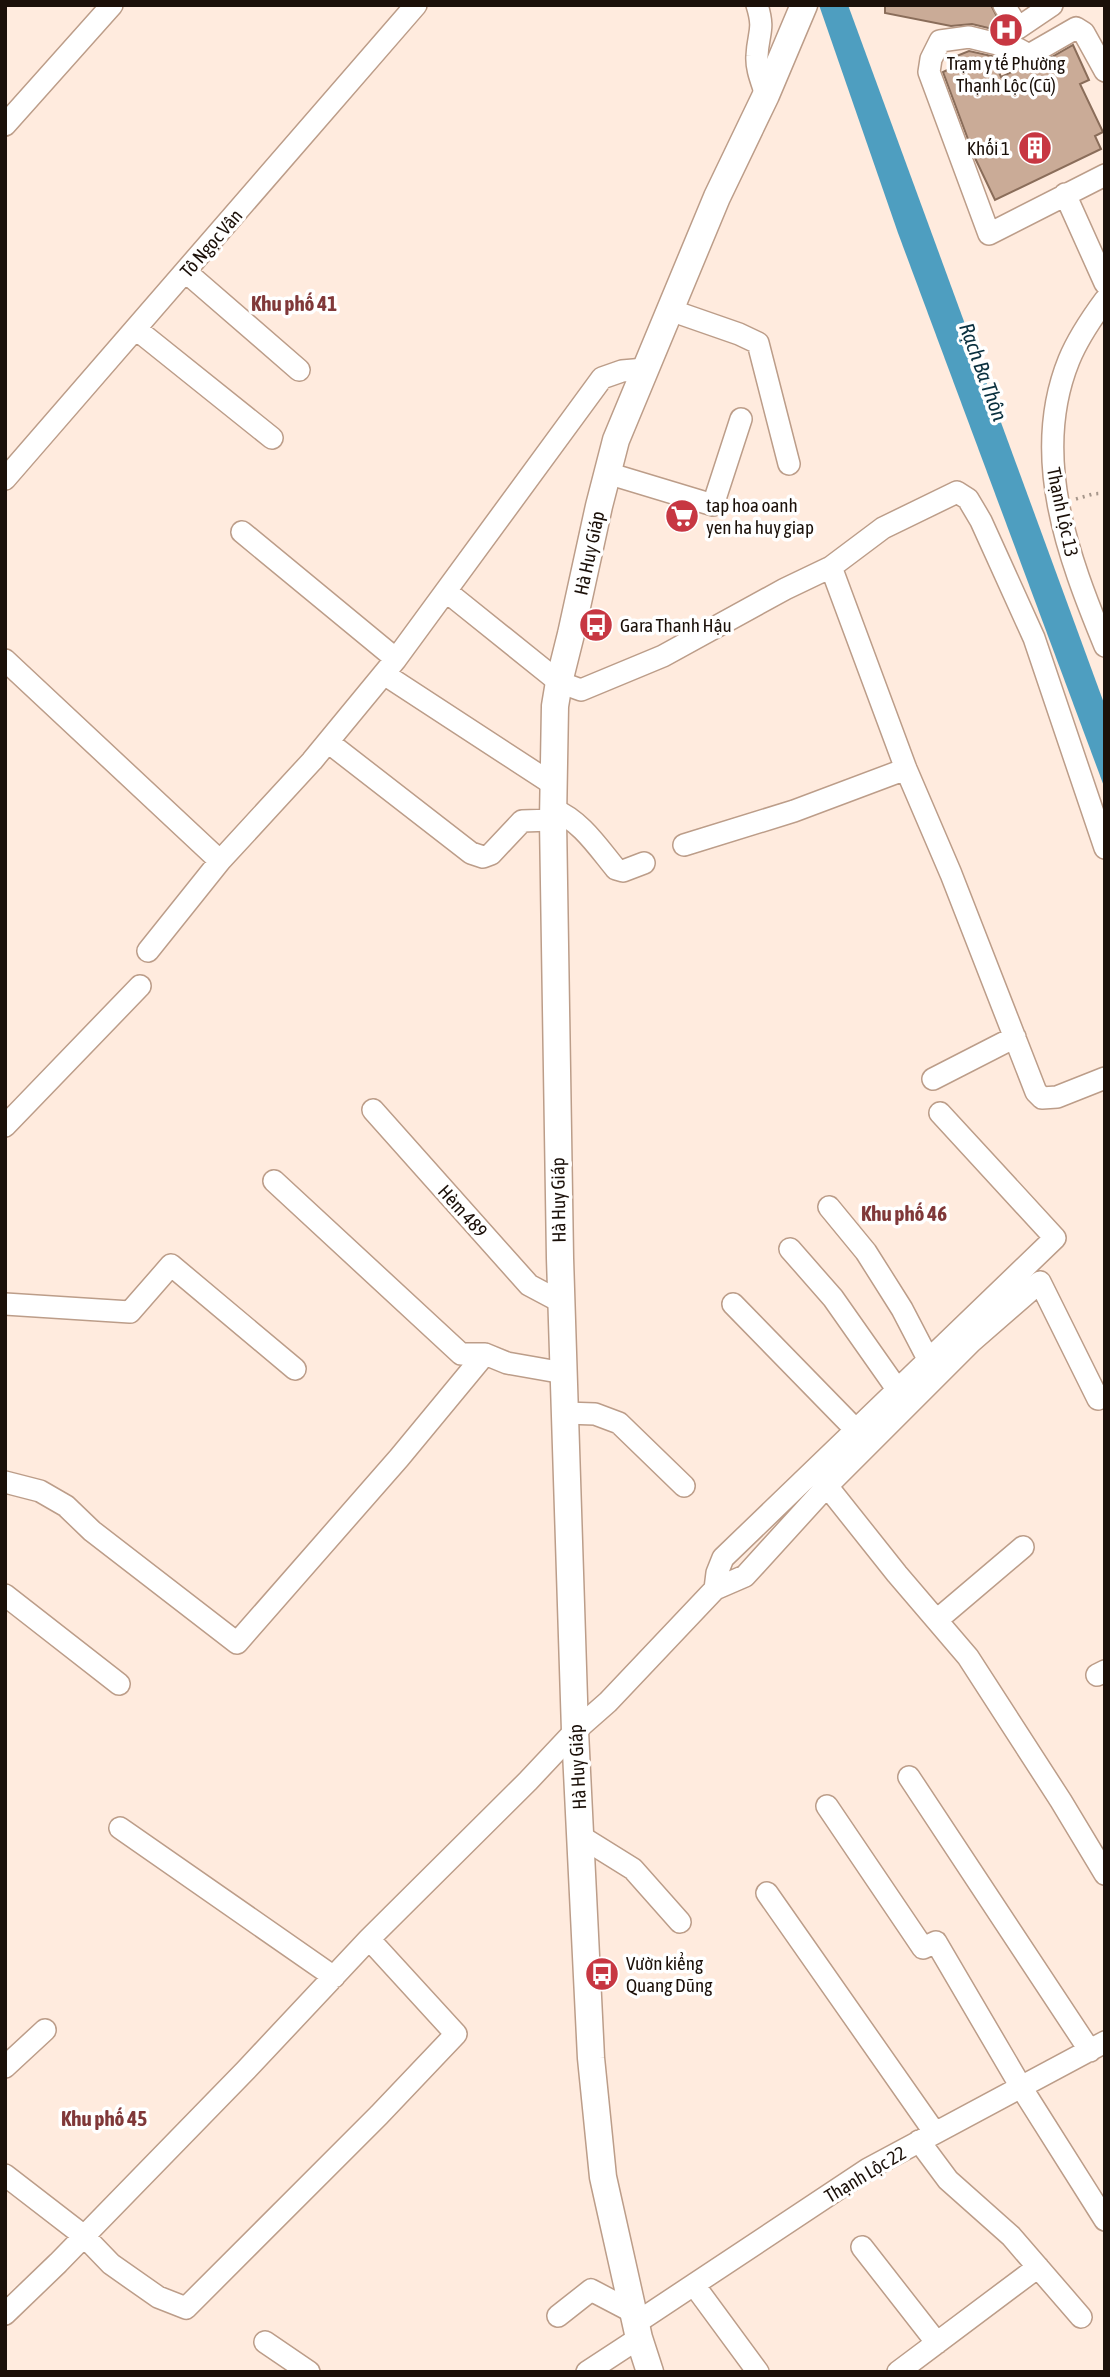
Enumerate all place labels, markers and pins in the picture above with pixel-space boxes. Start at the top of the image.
hospital icon: Trạm y tế Phường Thạnh Lộc (Cũ) [987,11,1025,49]
place label: Trạm y tế Phường Thạnh Lộc (Cũ) [947,52,1066,96]
building icon: Khối 1 [1016,129,1054,167]
place label: Khối 1 [967,137,1010,159]
place label: tap hoa oanh yen ha huy giap [706,494,814,538]
supermarket icon: tap hoa oanh yen ha huy giap [663,497,701,535]
bus stop icon: Gara Thanh Hậu [577,606,615,644]
place label: Gara Thanh Hậu [620,614,732,636]
place label: Vườn kiểng Quang Dũng [626,1952,713,1996]
bus stop icon: Vườn kiểng Quang Dũng [583,1955,621,1993]

